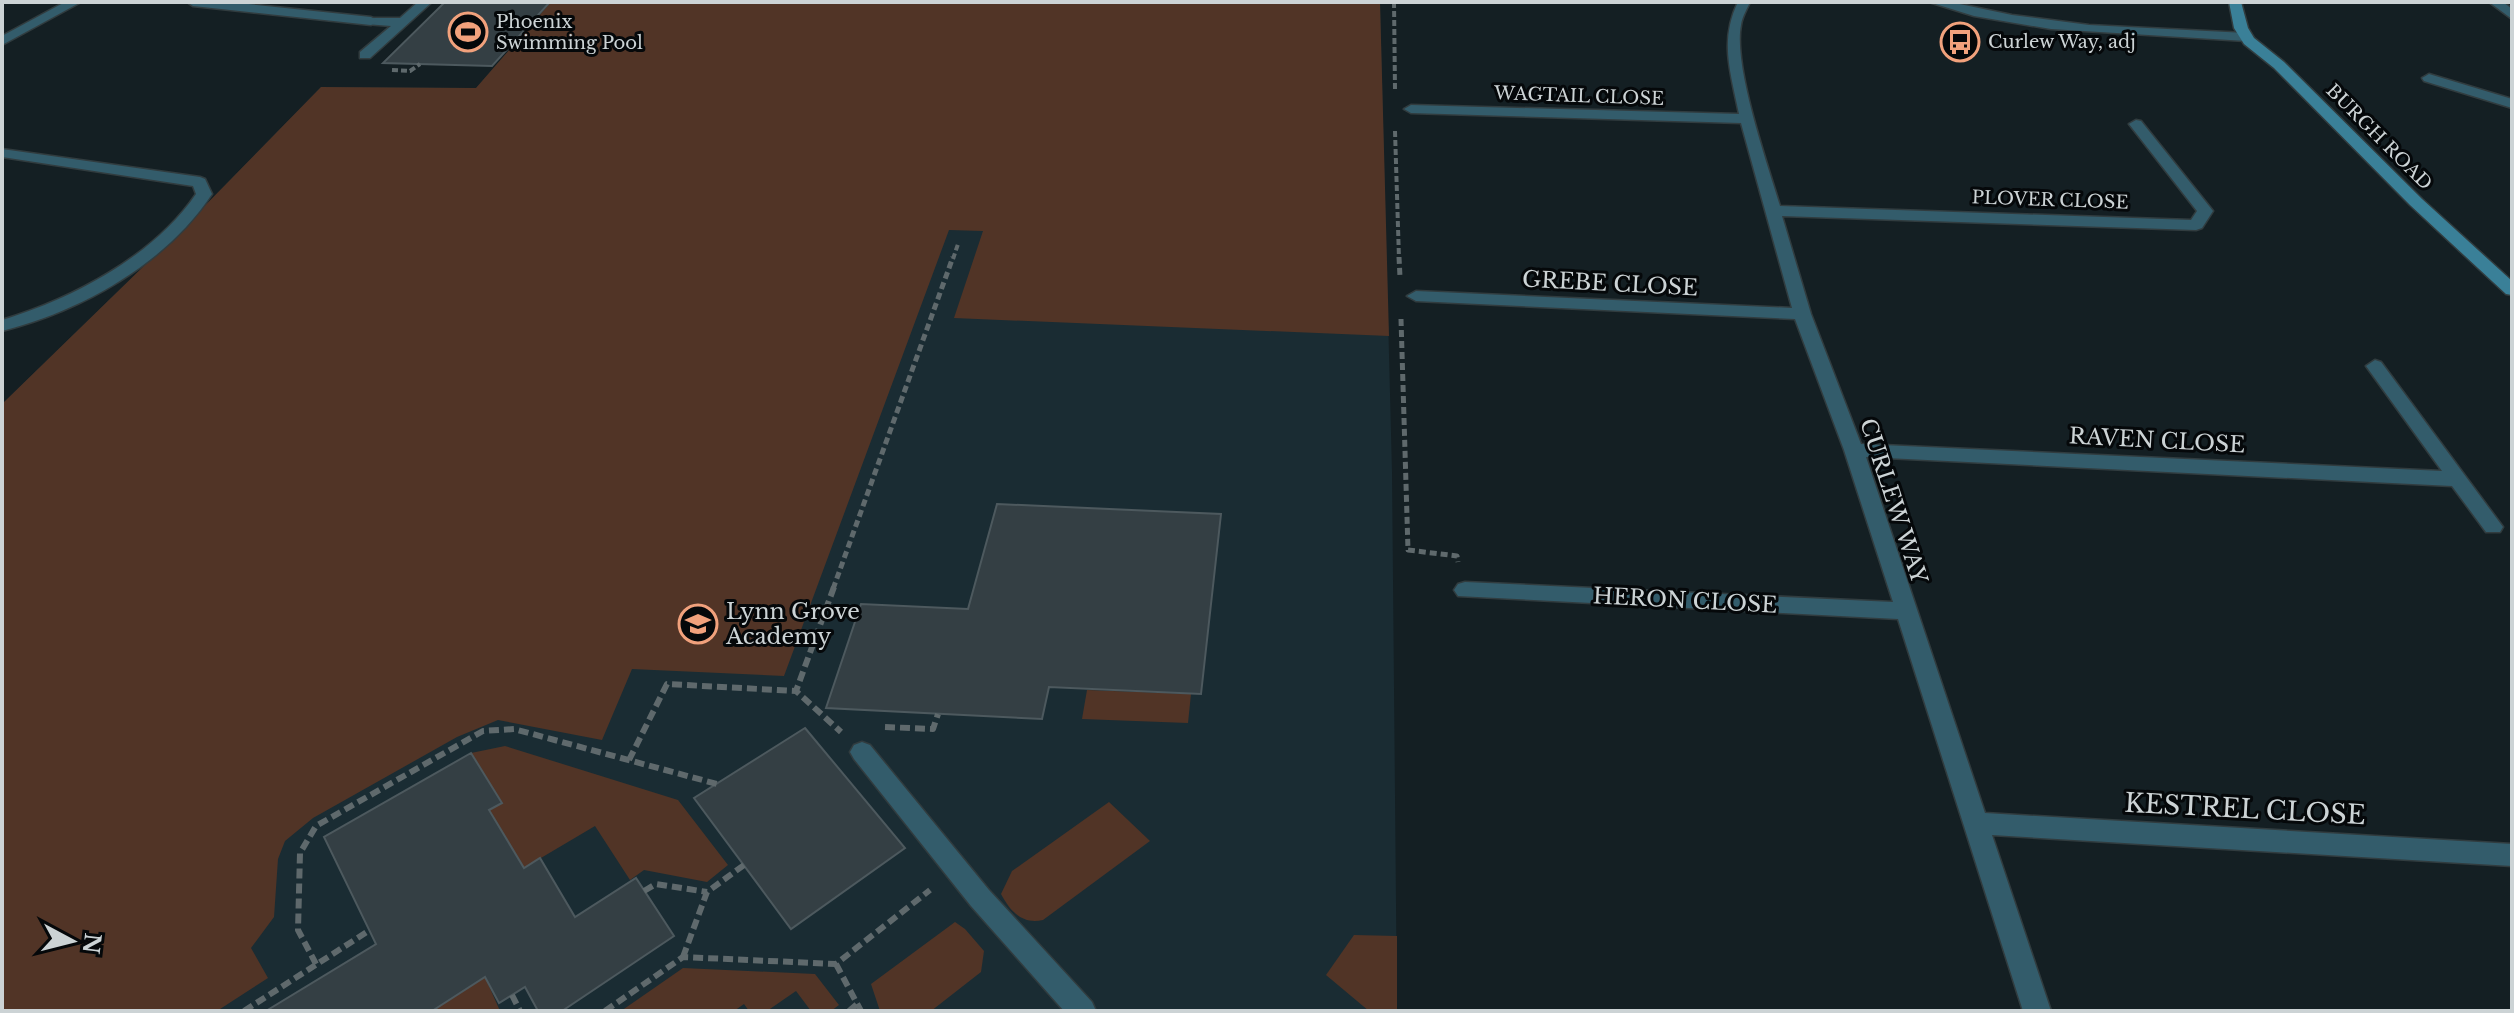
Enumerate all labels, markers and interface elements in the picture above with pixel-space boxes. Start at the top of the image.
sports icon: Phoenix Swimming Pool [447,11,489,53]
place label: Phoenix Swimming Pool [496,11,643,54]
bus stop icon: Curlew Way, adj [1939,21,1981,63]
place label: Curlew Way, adj [1988,31,2136,53]
street label: BURGH ROAD [2321,79,2437,195]
street label: WAGTAIL CLOSE [1493,82,1664,110]
street label: PLOVER CLOSE [1971,186,2129,214]
street label: GREBE CLOSE [1521,265,1699,302]
street label: CURLEW WAY [1854,415,1933,588]
street label: RAVEN CLOSE [2068,422,2246,459]
street label: HERON CLOSE [1592,582,1778,619]
place label: Lynn Grove Academy [725,598,860,650]
school or university icon: Lynn Grove Academy [677,603,719,645]
street label: KESTREL CLOSE [2124,787,2366,831]
north arrow [32,901,112,981]
text: N [77,931,106,956]

